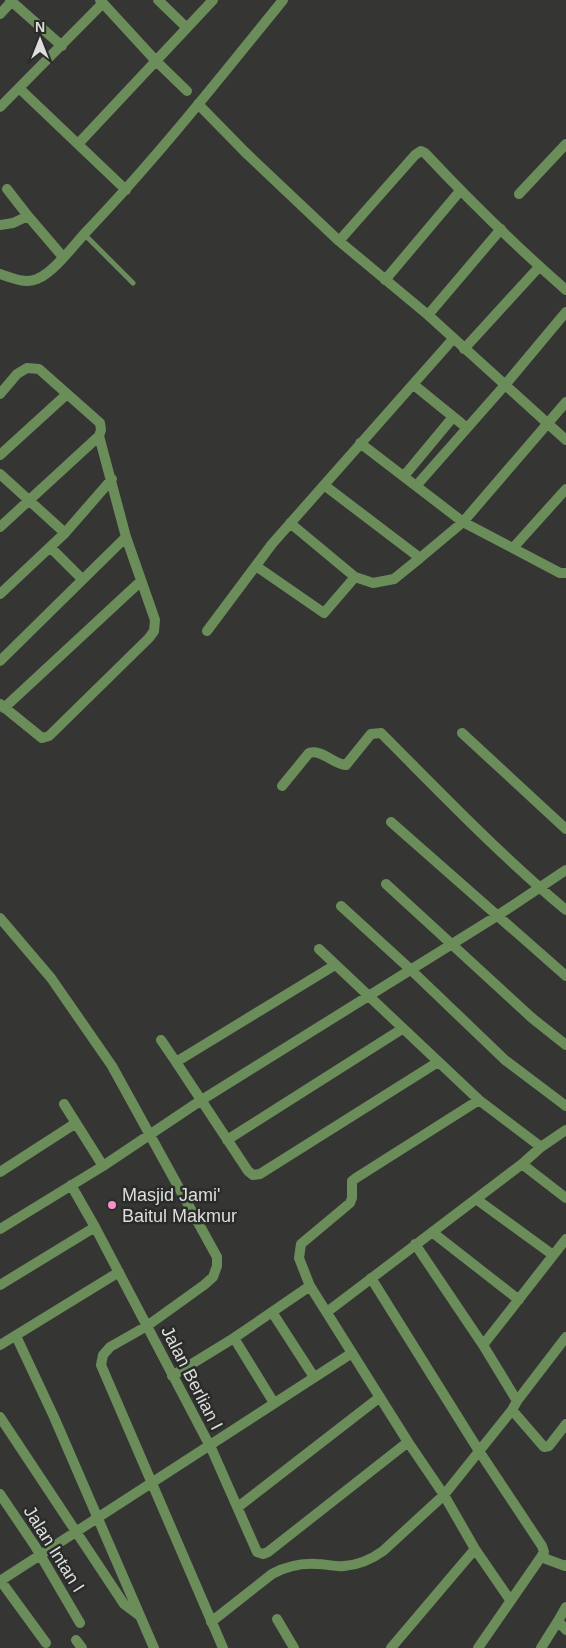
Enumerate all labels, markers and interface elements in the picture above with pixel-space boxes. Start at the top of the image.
north arrow [15,15,65,65]
text: N [35,19,45,35]
place label: Masjid Jami' Baitul Makmur [122,1185,237,1226]
marker: Masjid Jami' Baitul Makmur [106,1199,118,1211]
street label: Jalan Berlian I [157,1323,227,1433]
street label: Jalan Intan I [20,1502,88,1596]

